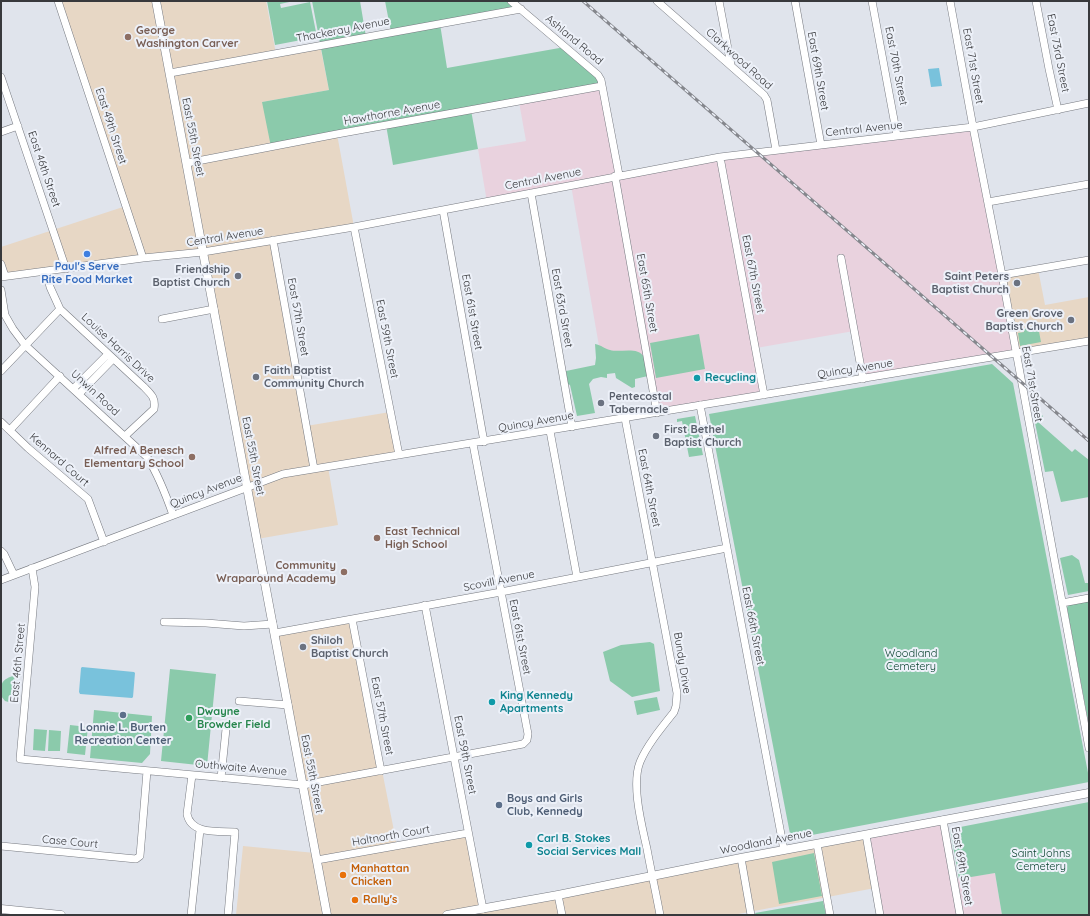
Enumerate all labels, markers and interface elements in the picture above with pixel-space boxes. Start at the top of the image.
street label: Ashland Road [543,12,605,68]
street label: East 73rd Street [1044,13,1072,93]
street label: Thackeray Avenue [295,14,391,46]
place label: George Washington Carver [136,24,239,50]
street label: East 70th Street [882,25,910,107]
street label: Clarkwood Road [703,26,775,92]
street label: East 71st Street [960,27,986,105]
street label: East 69th Street [805,31,831,111]
marker: George Washington Carver [123,32,133,42]
street label: East 49th Street [92,86,130,166]
street label: East 55th Street [179,97,207,177]
street label: Hawthorne Avenue [343,98,441,128]
street label: Central Avenue [825,118,903,140]
street label: East 46th Street [25,129,63,209]
street label: Central Avenue [504,165,582,193]
street label: Central Avenue [186,224,264,250]
street label: East 67th Street [739,234,767,314]
marker: Paul's Serve Rite Food Market [82,249,92,259]
street label: East 65th Street [634,253,660,333]
place label: Paul's Serve Rite Food Market [41,260,133,286]
place label: Friendship Baptist Church [153,263,230,289]
street label: East 63rd Street [549,267,575,349]
place label: Saint Peters Baptist Church [932,270,1009,296]
marker: Friendship Baptist Church [233,271,243,281]
street label: East 61st Street [459,273,485,351]
street label: East 57th Street [285,277,311,357]
marker: Saint Peters Baptist Church [1012,278,1022,288]
street label: East 59th Street [373,298,401,380]
place label: Green Grove Baptist Church [986,307,1063,333]
street label: Louise Harris Drive [79,311,157,385]
marker: Green Grove Baptist Church [1066,315,1076,325]
street label: East 71st Street [1019,345,1045,423]
street label: Quincy Avenue [816,357,894,381]
place label: Faith Baptist Community Church [264,364,364,390]
street label: Unwin Road [68,367,122,419]
place label: Recycling [705,371,756,385]
marker: Faith Baptist Community Church [251,372,261,382]
marker: Recycling [692,373,702,383]
place label: Pentecostal Tabernacle [609,390,672,416]
marker: Pentecostal Tabernacle [596,398,606,408]
street label: Quincy Avenue [497,409,575,435]
street label: East 55th Street [239,416,267,496]
place label: First Bethel Baptist Church [664,423,741,449]
street label: Kennard Court [27,431,91,489]
marker: First Bethel Baptist Church [651,431,661,441]
place label: Alfred A Benesch Elementary School [84,444,184,470]
street label: East 64th Street [635,448,663,528]
marker: Alfred A Benesch Elementary School [187,452,197,462]
street label: Quincy Avenue [168,471,244,511]
place label: East Technical High School [385,525,460,551]
marker: East Technical High School [372,533,382,543]
place label: Community Wraparound Academy [216,559,336,585]
marker: Community Wraparound Academy [339,567,349,577]
street label: Scovill Avenue [462,568,536,594]
street label: East 66th Street [739,586,767,666]
street label: East 61st Street [506,598,534,676]
street label: East 46th Street [8,623,28,703]
street label: Bundy Drive [671,631,693,695]
place label: Shiloh Baptist Church [311,634,388,660]
marker: Shiloh Baptist Church [298,642,308,652]
park label: Woodland Cemetery [885,647,937,673]
street label: East 57th Street [368,676,396,756]
place label: King Kennedy Apartments [500,689,573,715]
marker: King Kennedy Apartments [487,697,497,707]
place label: Dwayne Browder Field [197,705,270,731]
marker: Lonnie L. Burten Recreation Center [118,710,128,720]
marker: Dwayne Browder Field [184,713,194,723]
street label: East 59th Street [451,714,479,796]
place label: Lonnie L. Burten Recreation Center [75,721,171,747]
street label: East 55th Street [298,734,326,814]
street label: Outhwaite Avenue [194,757,288,779]
place label: Boys and Girls Club, Kennedy [507,792,583,818]
marker: Boys and Girls Club, Kennedy [494,800,504,810]
street label: Haltnorth Court [351,823,431,849]
street label: East 69th Street [949,826,975,906]
street label: Woodland Avenue [719,827,813,857]
place label: Carl B. Stokes Social Services Mall [537,832,641,858]
street label: Case Court [41,833,99,851]
marker: Carl B. Stokes Social Services Mall [524,840,534,850]
park label: Saint Johns Cemetery [1012,847,1070,873]
place label: Manhattan Chicken [351,862,409,888]
marker: Manhattan Chicken [338,870,348,880]
place label: Rally's [363,893,397,907]
marker: Rally's [350,895,360,905]

